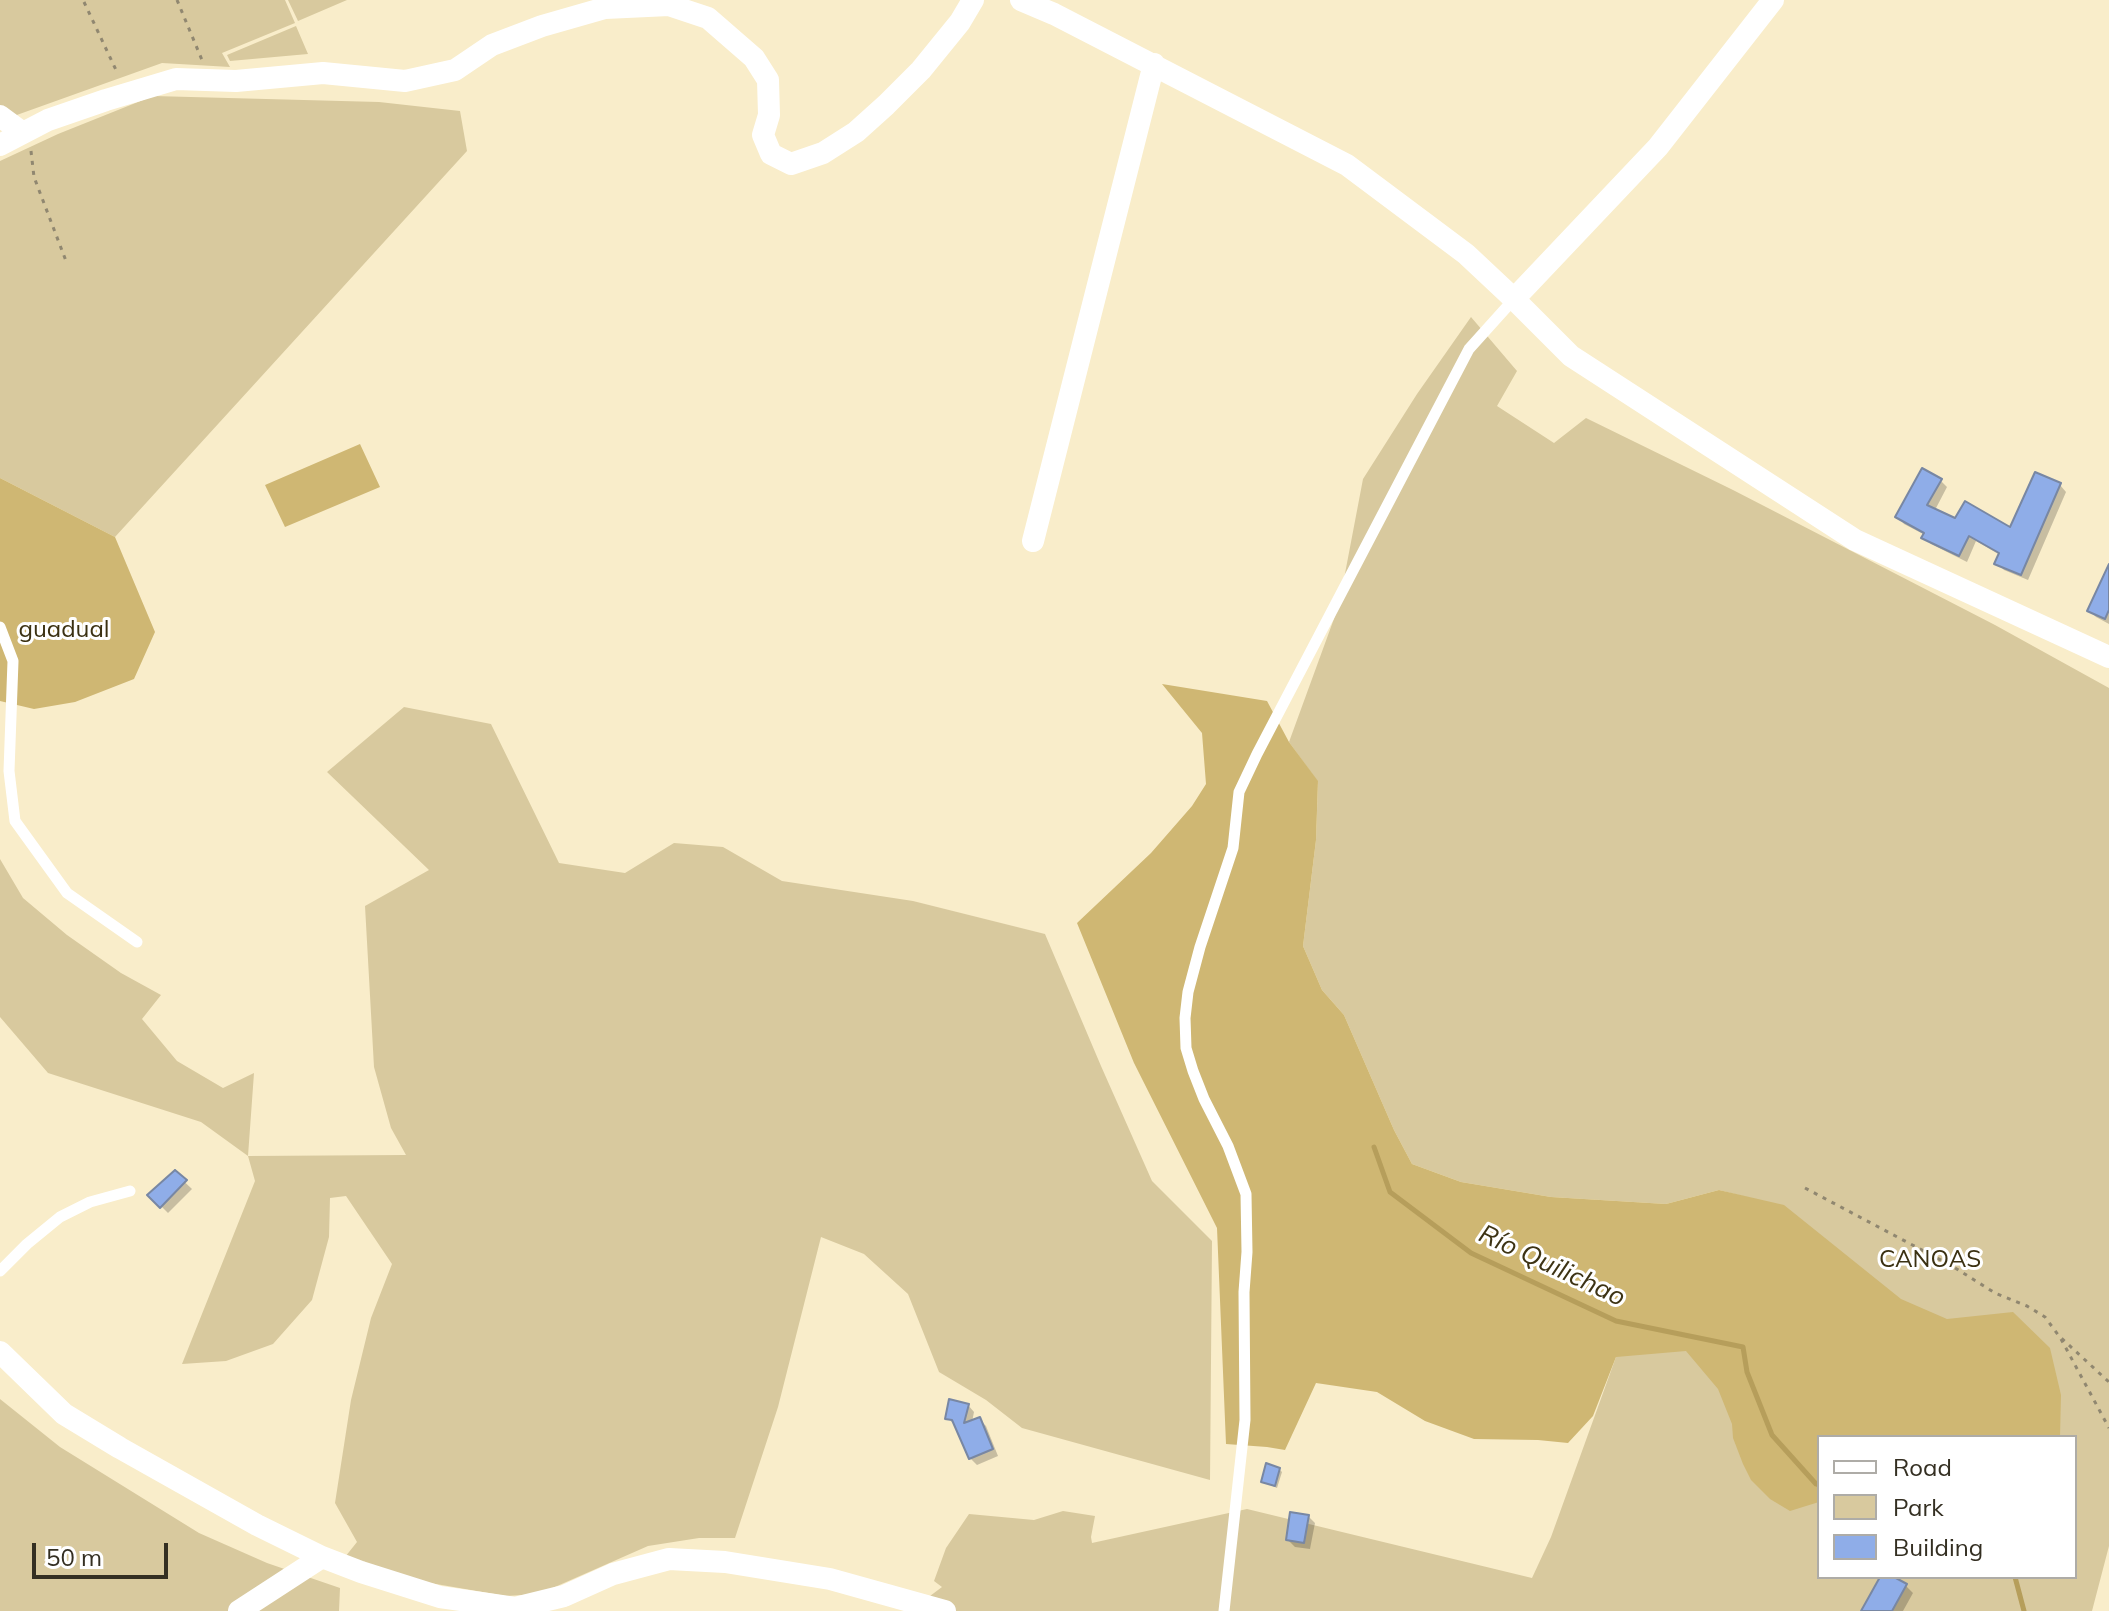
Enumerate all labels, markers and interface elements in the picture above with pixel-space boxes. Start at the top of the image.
park label: guadual [18,616,110,644]
water label: Río Quilichao [1474,1218,1630,1314]
park label: CANOAS [1879,1246,1981,1274]
legend [1817,1435,2077,1579]
text: Road [1893,1452,1952,1482]
text: Park [1893,1492,1944,1522]
scale bar [36,1527,172,1577]
text: Building [1893,1532,1983,1562]
text: 50 m [46,1542,102,1572]

